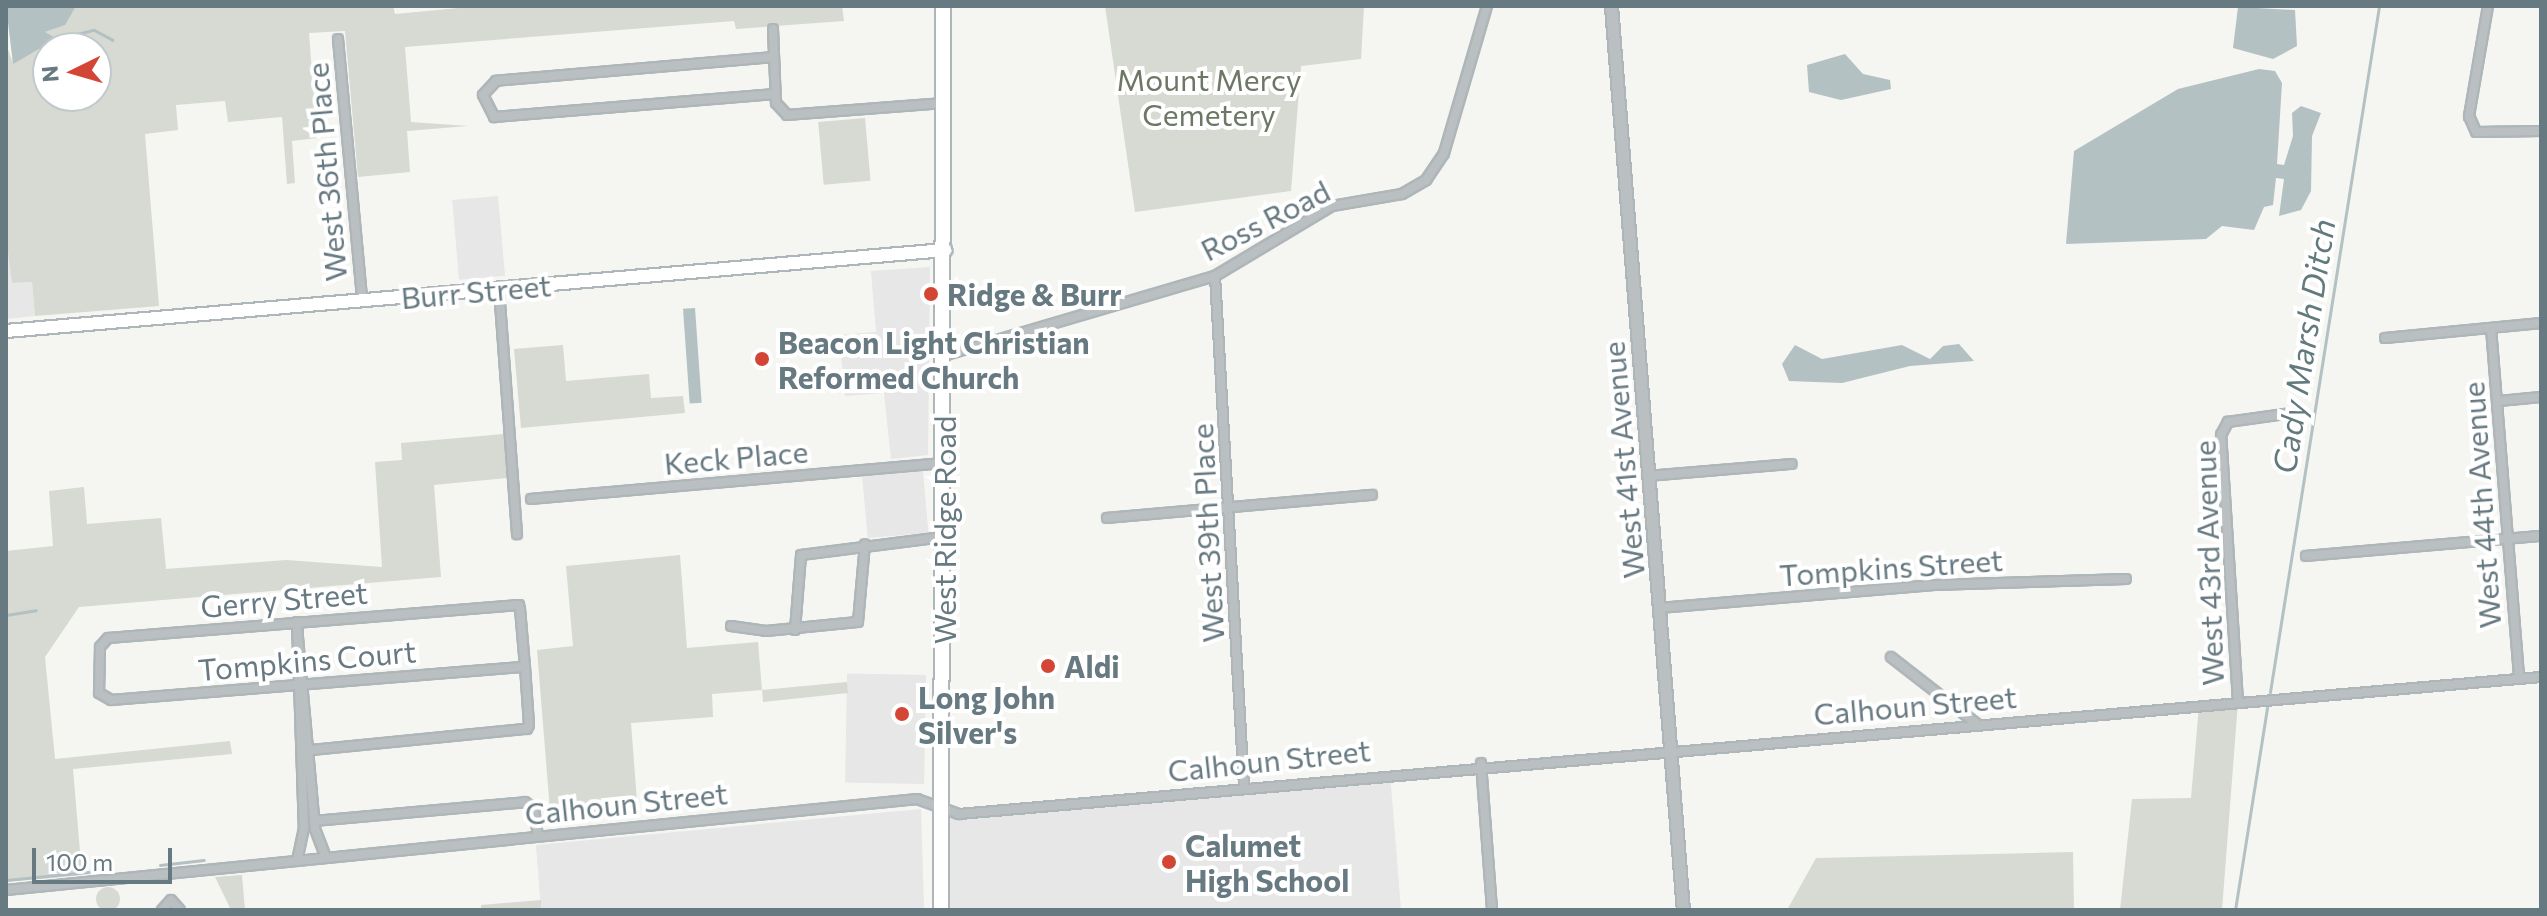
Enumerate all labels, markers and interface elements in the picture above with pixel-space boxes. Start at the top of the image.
north arrow [32,32,112,112]
street label: West 36th Place [299,61,353,283]
park label: Mount Mercy Cemetery [1117,61,1301,132]
text: N [35,65,64,83]
street label: Ross Road [1195,172,1335,268]
water label: Cady Marsh Ditch [2264,216,2342,476]
street label: Burr Street [399,267,553,315]
place label: Ridge & Burr [947,276,1122,312]
marker: Ridge & Burr [922,285,940,303]
place label: Beacon Light Christian Reformed Church [778,324,1090,394]
street label: West 41st Avenue [1595,340,1651,580]
marker: Beacon Light Christian Reformed Church [753,350,771,368]
street label: West 44th Avenue [2454,380,2508,630]
street label: West Ridge Road [926,416,962,644]
street label: West 39th Place [1183,423,1231,643]
street label: Keck Place [662,433,810,481]
street label: West 43rd Avenue [2186,440,2230,686]
street label: Tompkins Street [1778,541,2004,593]
street label: Gerry Street [199,574,369,624]
street label: Tompkins Court [196,633,418,687]
place label: Aldi [1064,648,1120,684]
marker: Aldi [1039,657,1057,675]
street label: Calhoun Street [1812,678,2018,732]
place label: Long John Silver's [918,679,1055,750]
marker: Long John Silver's [893,705,911,723]
street label: Calhoun Street [1166,731,1372,789]
street label: Calhoun Street [523,774,729,832]
place label: Calumet High School [1185,827,1349,898]
scale bar [36,832,176,882]
text: 100 m [46,847,113,876]
marker: Calumet High School [1160,853,1178,871]

